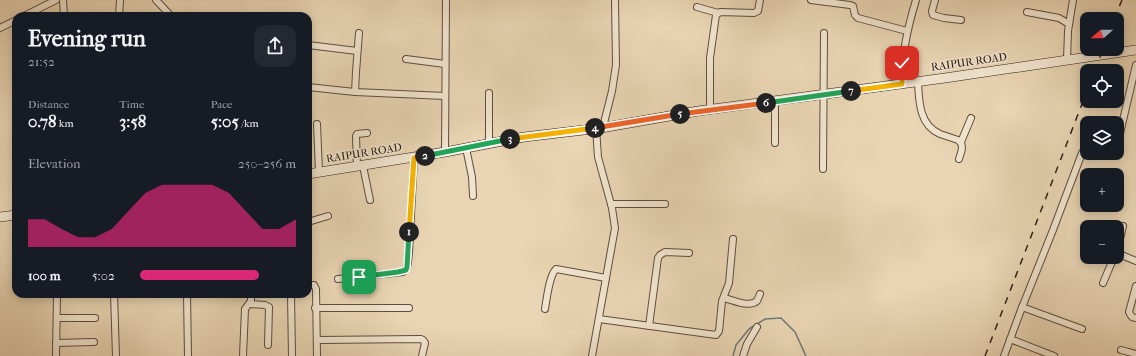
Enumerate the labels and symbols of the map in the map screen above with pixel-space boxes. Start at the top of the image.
north arrow [1080,12,1124,56]
pin [885,46,919,80]
street label: RAIPUR ROAD [930,50,1008,74]
pin: 7 [841,81,861,101]
pin: 6 [756,93,776,113]
pin: 5 [670,104,690,124]
pin: 4 [585,118,605,138]
pin: 3 [500,129,520,149]
street label: RAIPUR ROAD [325,141,403,165]
pin: 2 [415,146,435,166]
pin: 1 [399,222,419,242]
pin [342,260,376,294]

